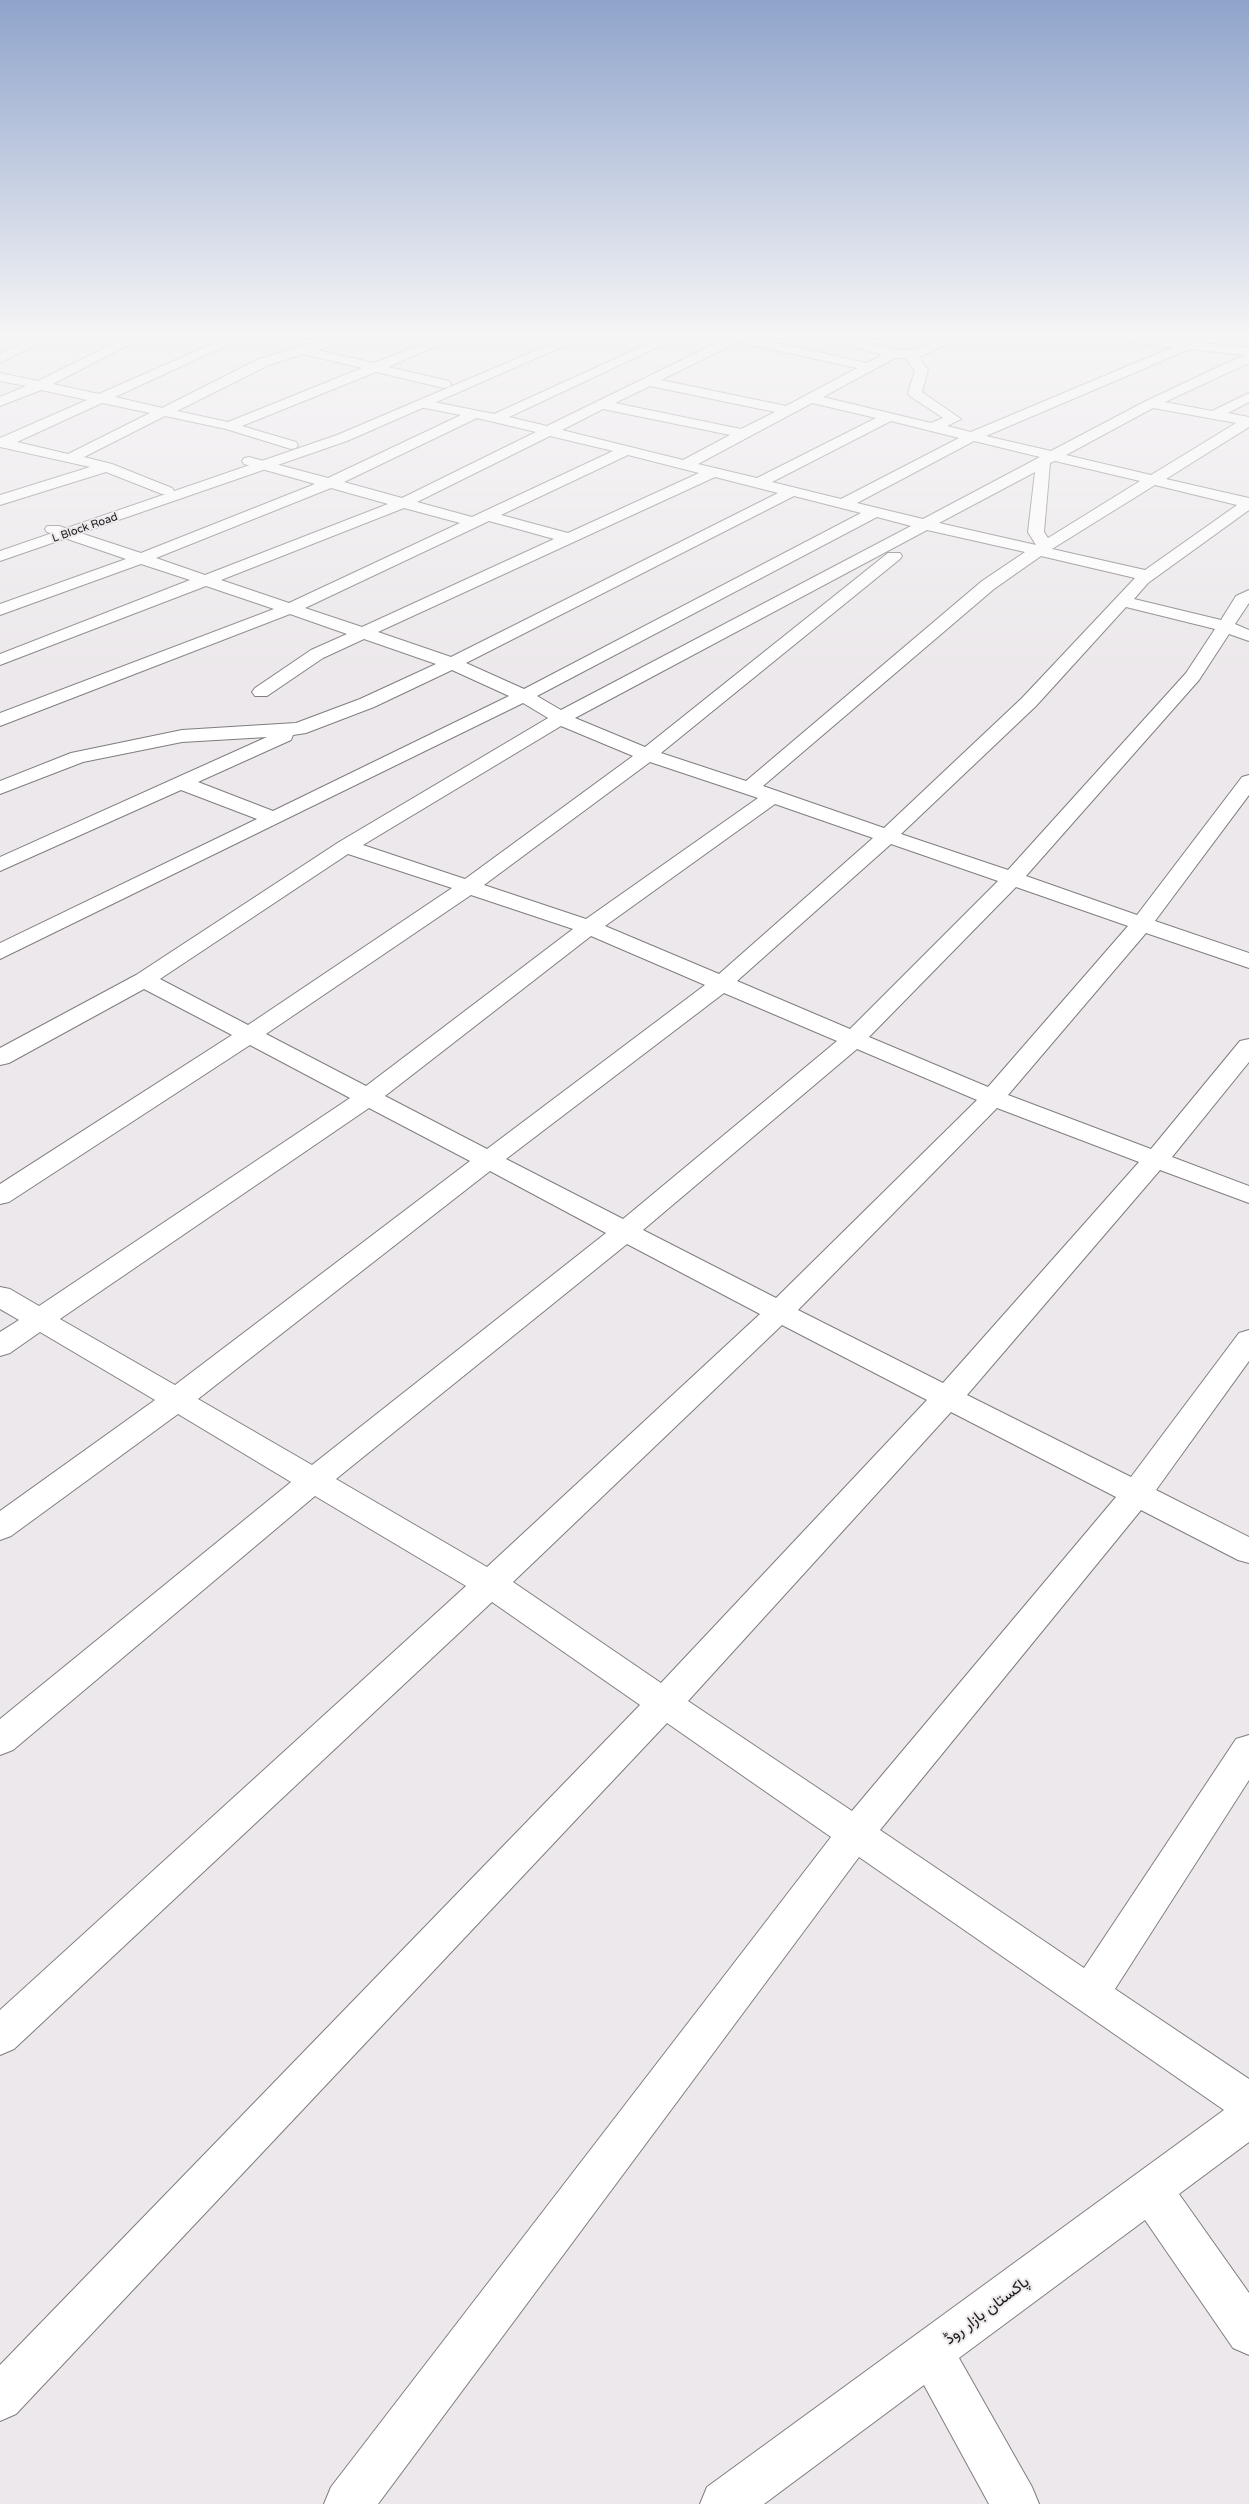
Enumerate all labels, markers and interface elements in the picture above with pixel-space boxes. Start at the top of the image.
street label: L Block Road [50,511,120,545]
street label: پاکستان بازار روڈ [941,2273,1033,2349]

